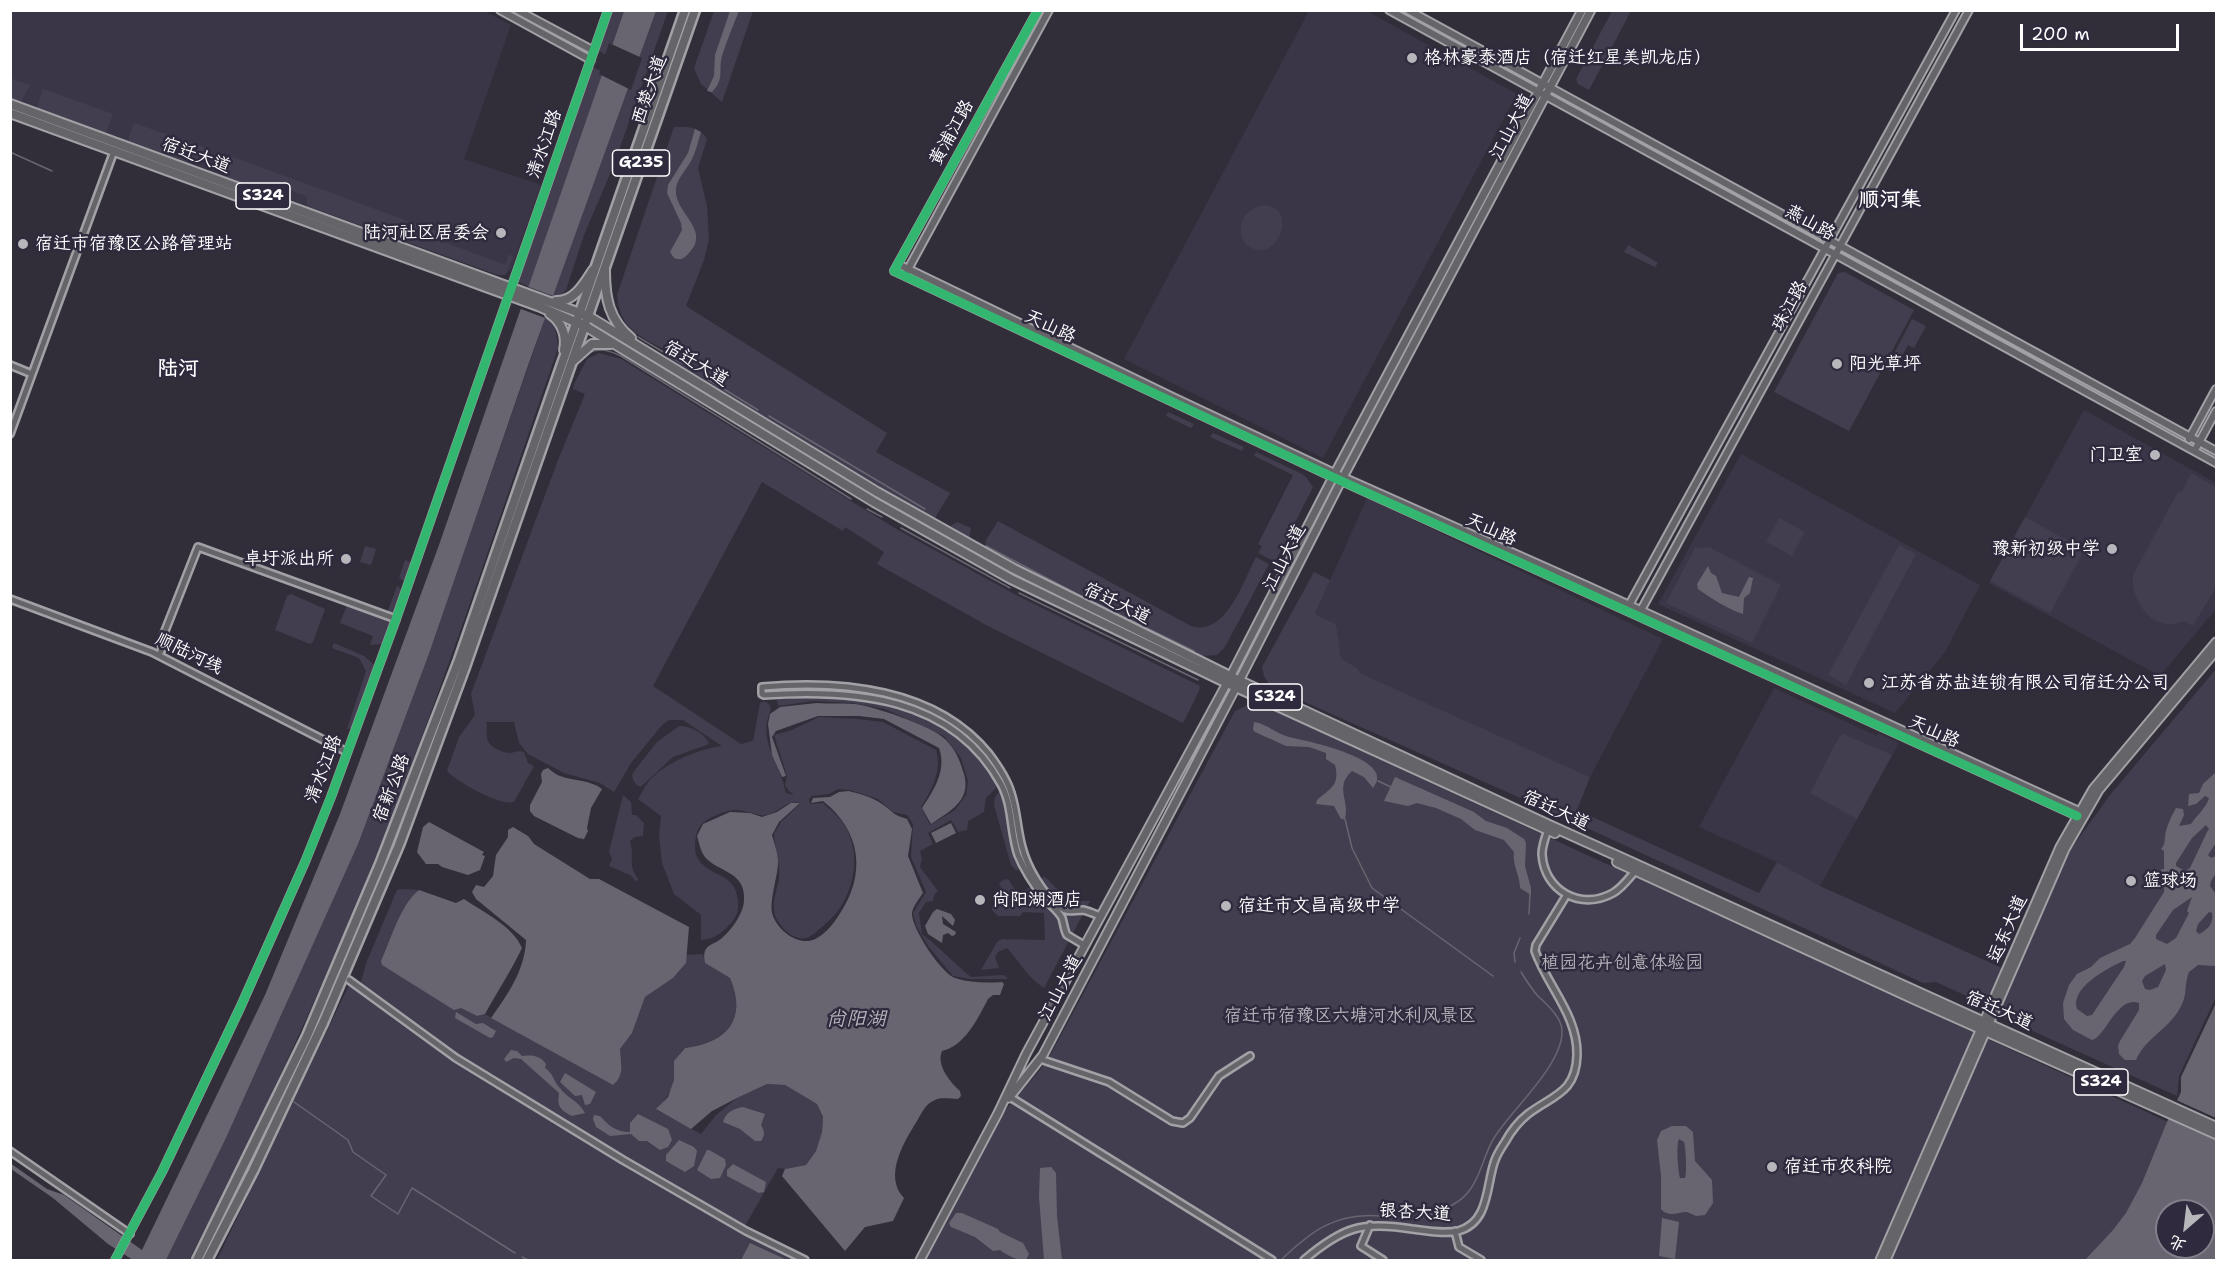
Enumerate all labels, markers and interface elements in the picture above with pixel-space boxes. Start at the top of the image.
scale bar [2023,12,2182,50]
text: 200 m [2031,22,2090,46]
place label: 格林豪泰酒店（宿迁红星美凯龙店） [1424,47,1712,69]
marker: 格林豪泰酒店（宿迁红星美凯龙店） [1405,51,1419,65]
street label: 西楚大道 [628,52,672,128]
street label: 江山大道 [1486,90,1538,164]
street label: 黄浦江路 [925,96,979,170]
street label: 清水江路 [523,106,567,182]
street label: 宿迁大道 [158,134,234,178]
road number: G235 [612,150,670,176]
road number: S324 [236,183,290,209]
district label: 顺河集 [1859,188,1921,214]
street label: 燕山路 [1781,200,1839,246]
place label: 陆河社区居委会 [363,222,489,244]
marker: 陆河社区居委会 [494,226,508,240]
place label: 宿迁市宿豫区公路管理站 [35,233,233,255]
marker: 宿迁市宿豫区公路管理站 [16,237,30,251]
street label: 珠江路 [1767,277,1813,335]
street label: 天山路 [1021,306,1079,348]
street label: 宿迁大道 [660,336,732,392]
place label: 阳光草坪 [1849,353,1921,375]
district label: 陆河 [157,357,199,383]
marker: 阳光草坪 [1830,357,1844,371]
place label: 门卫室 [2089,444,2143,466]
marker: 门卫室 [2148,448,2162,462]
street label: 天山路 [1462,509,1520,551]
street label: 江山大道 [1259,521,1311,595]
place label: 豫新初级中学 [1992,538,2100,560]
marker: 豫新初级中学 [2105,542,2119,556]
place label: 卓圩派出所 [244,548,334,570]
marker: 卓圩派出所 [339,552,353,566]
street label: 宿迁大道 [1080,579,1154,629]
street label: 顺陆河线 [152,629,226,679]
place label: 江苏省苏盐连锁有限公司宿迁分公司 [1881,672,2169,694]
marker: 江苏省苏盐连锁有限公司宿迁分公司 [1862,676,1876,690]
road number: S324 [1248,684,1302,710]
street label: 天山路 [1905,711,1963,753]
street label: 清水江路 [301,732,347,806]
street label: 宿新公路 [369,751,415,825]
street label: 宿迁大道 [1519,786,1593,836]
place label: 篮球场 [2143,870,2197,892]
marker: 篮球场 [2124,874,2138,888]
place label: 尚阳湖酒店 [992,889,1082,911]
street label: 运东大道 [1983,892,2033,966]
marker: 尚阳湖酒店 [973,893,987,907]
place label: 宿迁市文昌高级中学 [1238,895,1400,917]
marker: 宿迁市文昌高级中学 [1219,899,1233,913]
street label: 江山大道 [1035,951,1087,1025]
park label: 植园花卉创意体验园 [1541,952,1703,974]
street label: 宿迁大道 [1962,986,2036,1036]
park label: 宿迁市宿豫区六塘河水利风景区 [1224,1005,1476,1027]
water label: 尚阳湖 [826,1008,886,1032]
road number: S324 [2074,1069,2128,1095]
place label: 宿迁市农科院 [1784,1156,1892,1178]
marker: 宿迁市农科院 [1765,1160,1779,1174]
north arrow [2155,1199,2215,1259]
street label: 银杏大道 [1378,1200,1452,1226]
text: 北 [2165,1231,2189,1257]

